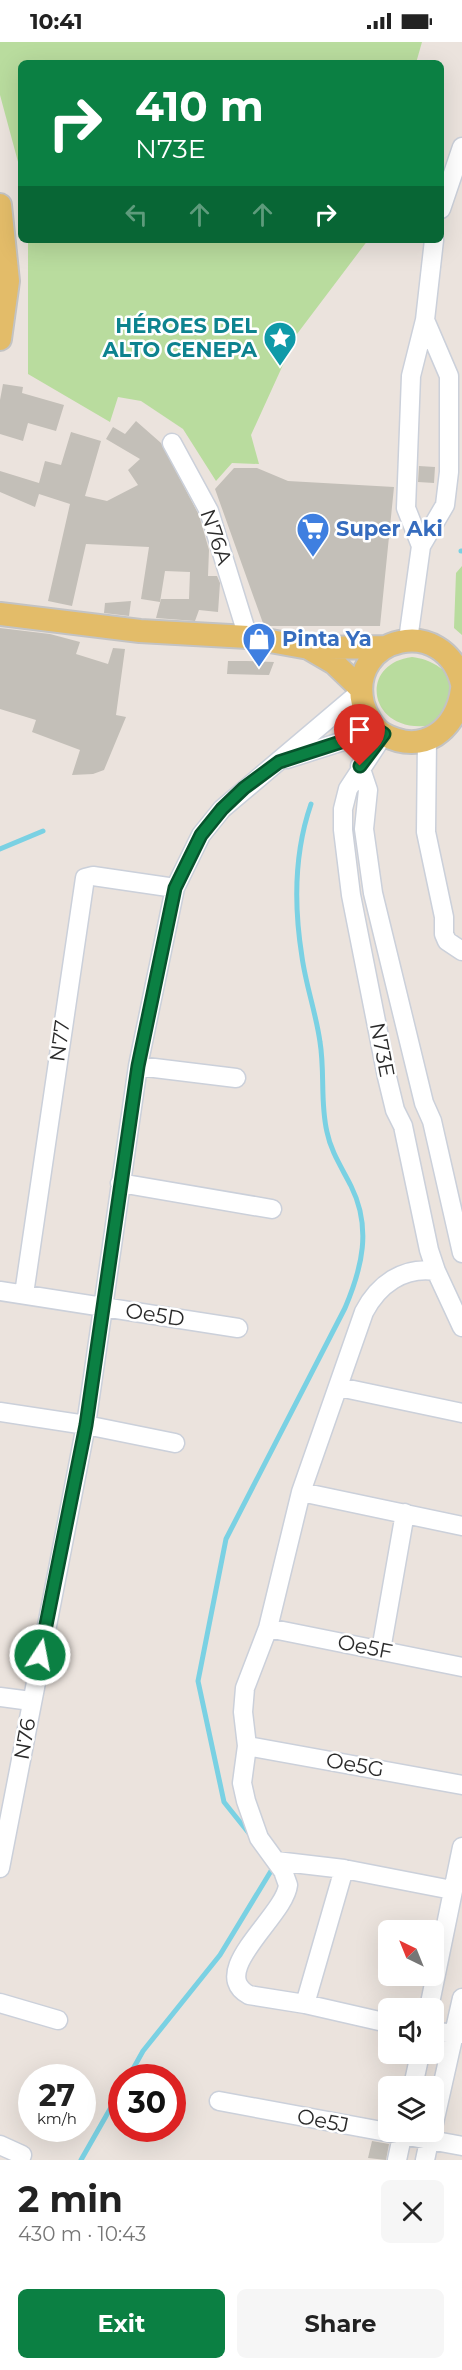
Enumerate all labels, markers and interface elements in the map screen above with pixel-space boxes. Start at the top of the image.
text: 10:41 [30,8,83,35]
text: 410 m [135,80,264,132]
icon: right [36,84,114,162]
text: N73E [135,132,206,165]
icon: left [120,198,153,231]
icon: ahead [183,198,216,231]
icon: ahead [246,198,279,231]
icon: right [309,198,342,231]
place label: HÉROES DEL ALTO CENEPA [102,313,258,362]
place icon: HÉROES DEL ALTO CENEPA [262,320,298,367]
street label: N76A [195,506,238,569]
supermarket icon: Super Aki [295,511,331,558]
place label: Super Aki [336,516,443,541]
shop icon: Pinta Ya [241,621,277,668]
place label: Pinta Ya [282,626,372,651]
pin [334,704,385,766]
icon: arrive [343,713,376,746]
street label: N77 [44,1018,75,1063]
street label: N73E [365,1020,400,1079]
street label: Oe5D [124,1298,186,1332]
position arrow [8,1623,72,1687]
street label: Oe5F [335,1629,395,1664]
street label: N76 [9,1716,40,1762]
street label: Oe5G [324,1747,386,1782]
north arrow [378,1920,444,1986]
map controls [378,1920,444,2142]
button: sound [378,1998,444,2064]
speed limit sign: 30 [108,2064,186,2142]
button: layers [378,2076,444,2142]
text: 27 [39,2077,75,2114]
street label: Oe5J [295,2103,351,2138]
text: km/h [37,2109,77,2128]
text: 2 min [18,2177,123,2221]
button: close [381,2180,444,2243]
text: 430 m · 10:43 [18,2222,146,2246]
button: Exit [18,2289,225,2358]
button: Share [237,2289,444,2358]

